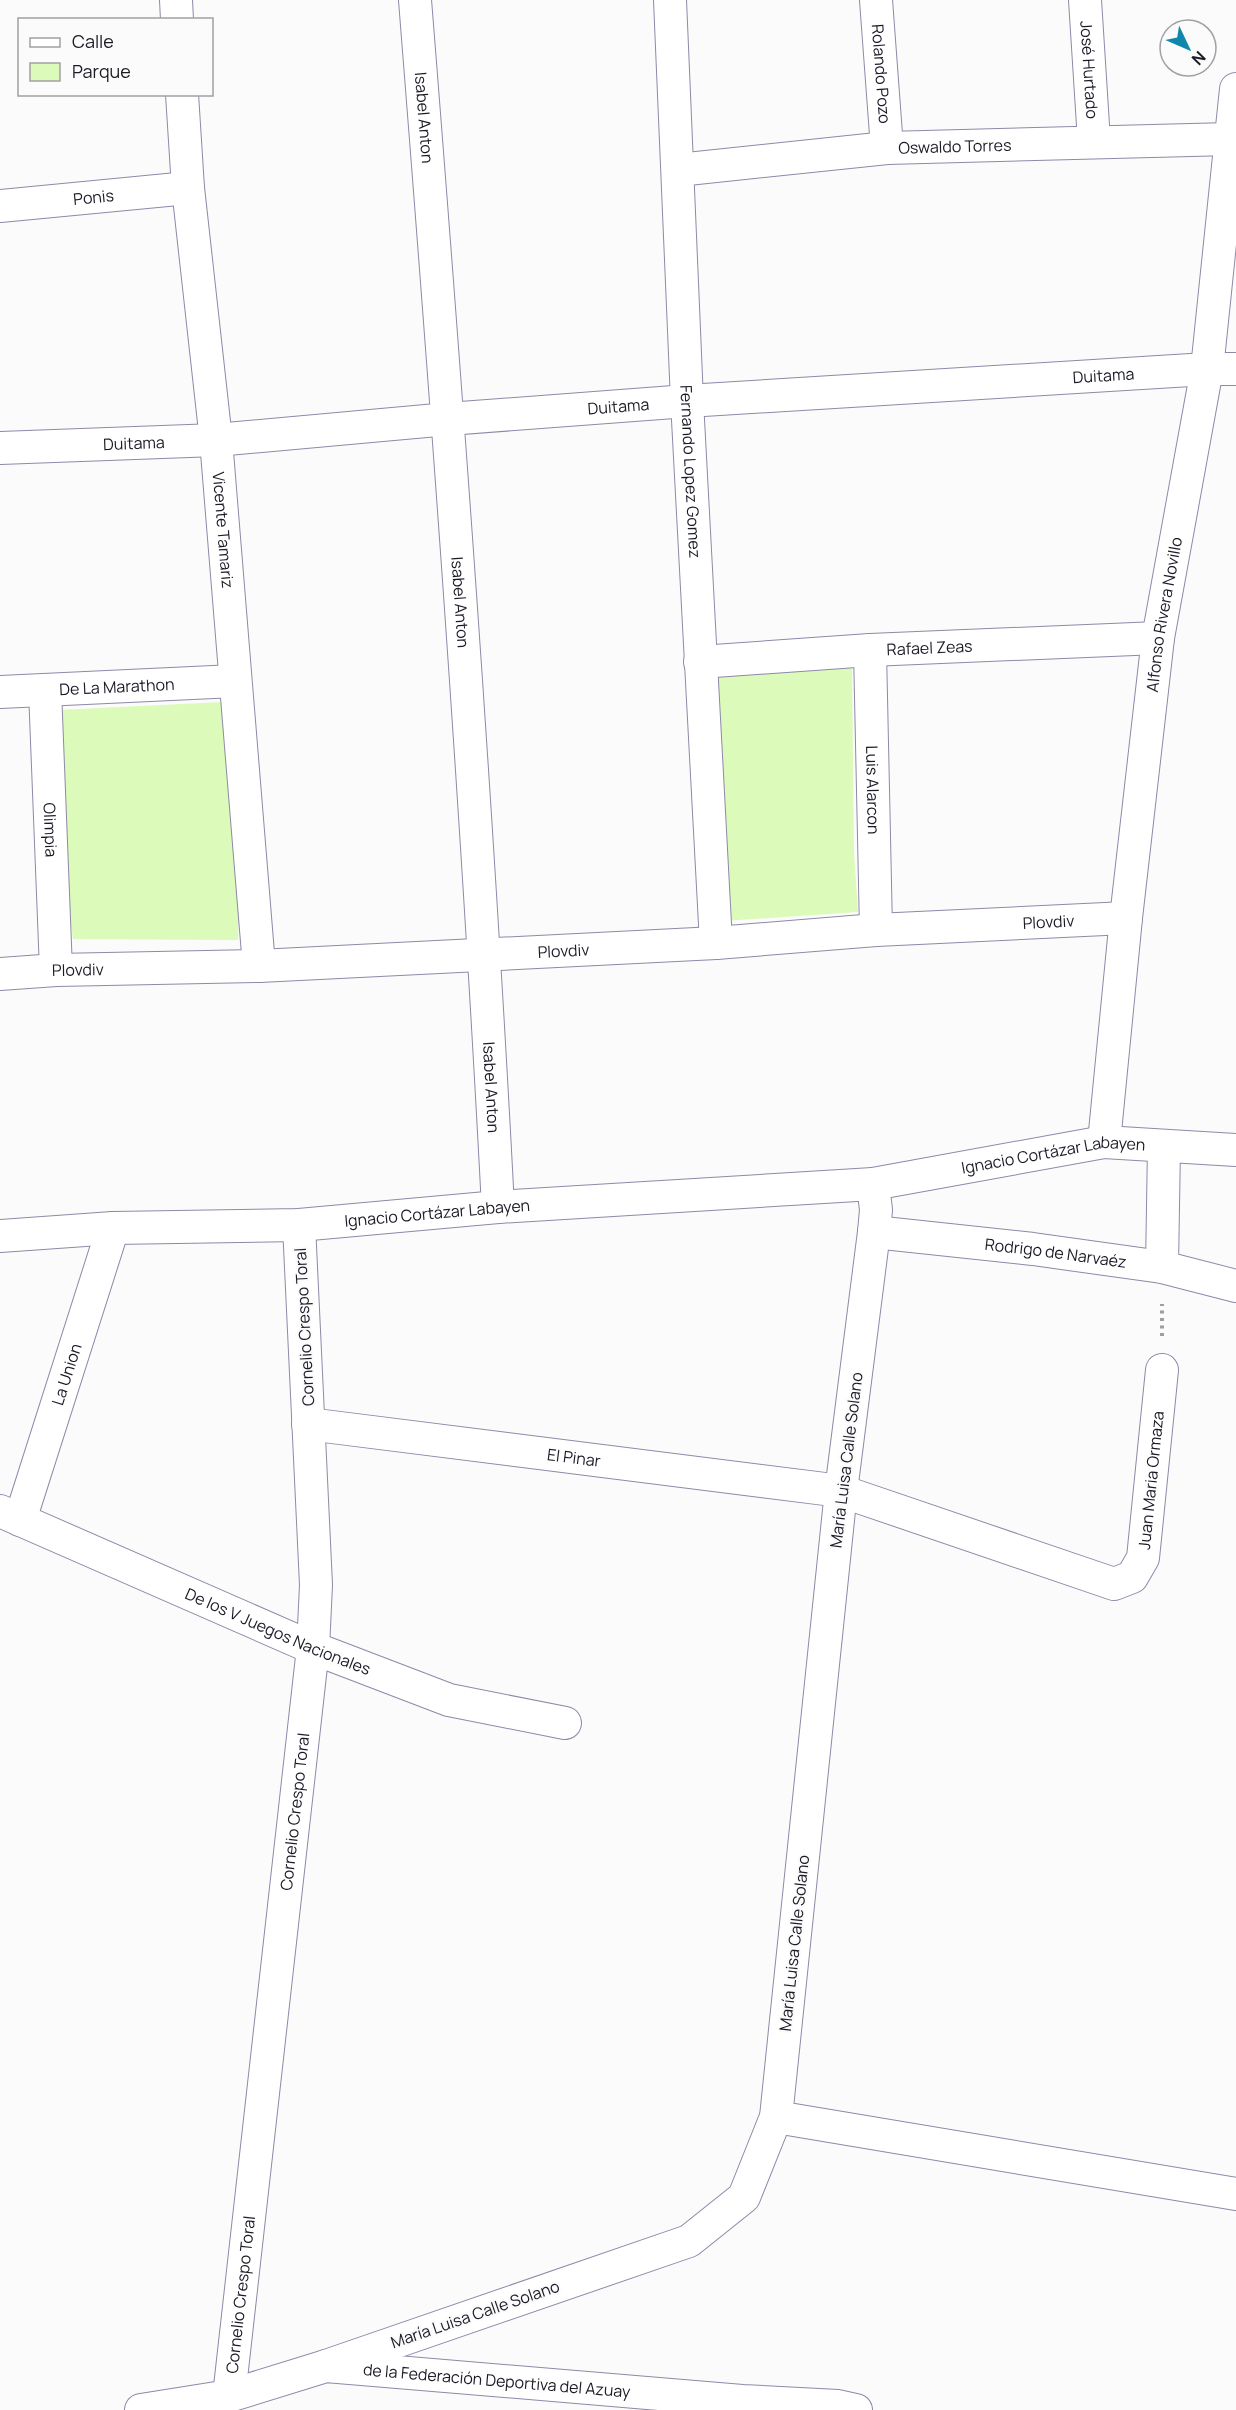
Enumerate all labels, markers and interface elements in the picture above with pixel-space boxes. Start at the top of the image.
legend [18,18,213,96]
north arrow [1158,18,1218,78]
street label: José Hurtado [1075,20,1104,120]
street label: Rolando Pozo [867,23,896,124]
text: Calle [72,29,114,53]
text: N [1187,47,1211,70]
text: Parque [72,59,131,83]
street label: Isabel Anton [410,71,439,164]
street label: Oswaldo Torres [898,134,1012,159]
street label: Ponis [72,184,115,210]
street label: Duitama [1072,362,1135,388]
street label: Fernando Lopez Gomez [675,385,706,559]
street label: Duitama [587,393,650,419]
street label: Duitama [103,431,165,455]
street label: Vicente Tamariz [208,471,239,589]
street label: Alfonso Rivera Novillo [1141,535,1187,693]
street label: Isabel Anton [446,556,475,649]
street label: Rafael Zeas [886,635,973,660]
street label: De La Marathon [59,673,175,700]
street label: Luis Alarcon [861,745,885,835]
street label: Olimpia [38,802,63,858]
street label: Plovdiv [1022,909,1075,934]
street label: Plovdiv [537,938,590,963]
street label: Plovdiv [52,958,104,981]
street label: Isabel Anton [478,1041,505,1134]
street label: Ignacio Cortázar Labayen [959,1131,1146,1179]
street label: Ignacio Cortázar Labayen [343,1194,531,1232]
street label: Rodrigo de Narvaéz [984,1233,1128,1273]
street label: Cornelio Crespo Toral [289,1247,319,1407]
street label: La Union [46,1341,87,1408]
street label: María Luisa Calle Solano [824,1371,868,1549]
street label: Juan Maria Ormaza [1133,1410,1169,1551]
street label: El Pinar [546,1443,602,1472]
street label: De los V Juegos Nacionales [182,1582,374,1680]
street label: Cornelio Crespo Toral [275,1732,314,1892]
street label: María Luisa Calle Solano [774,1854,814,2032]
street label: Cornelio Crespo Toral [221,2215,260,2375]
street label: María Luisa Calle Solano [388,2275,562,2353]
street label: de la Federación Deportiva del Azuay [362,2358,632,2403]

